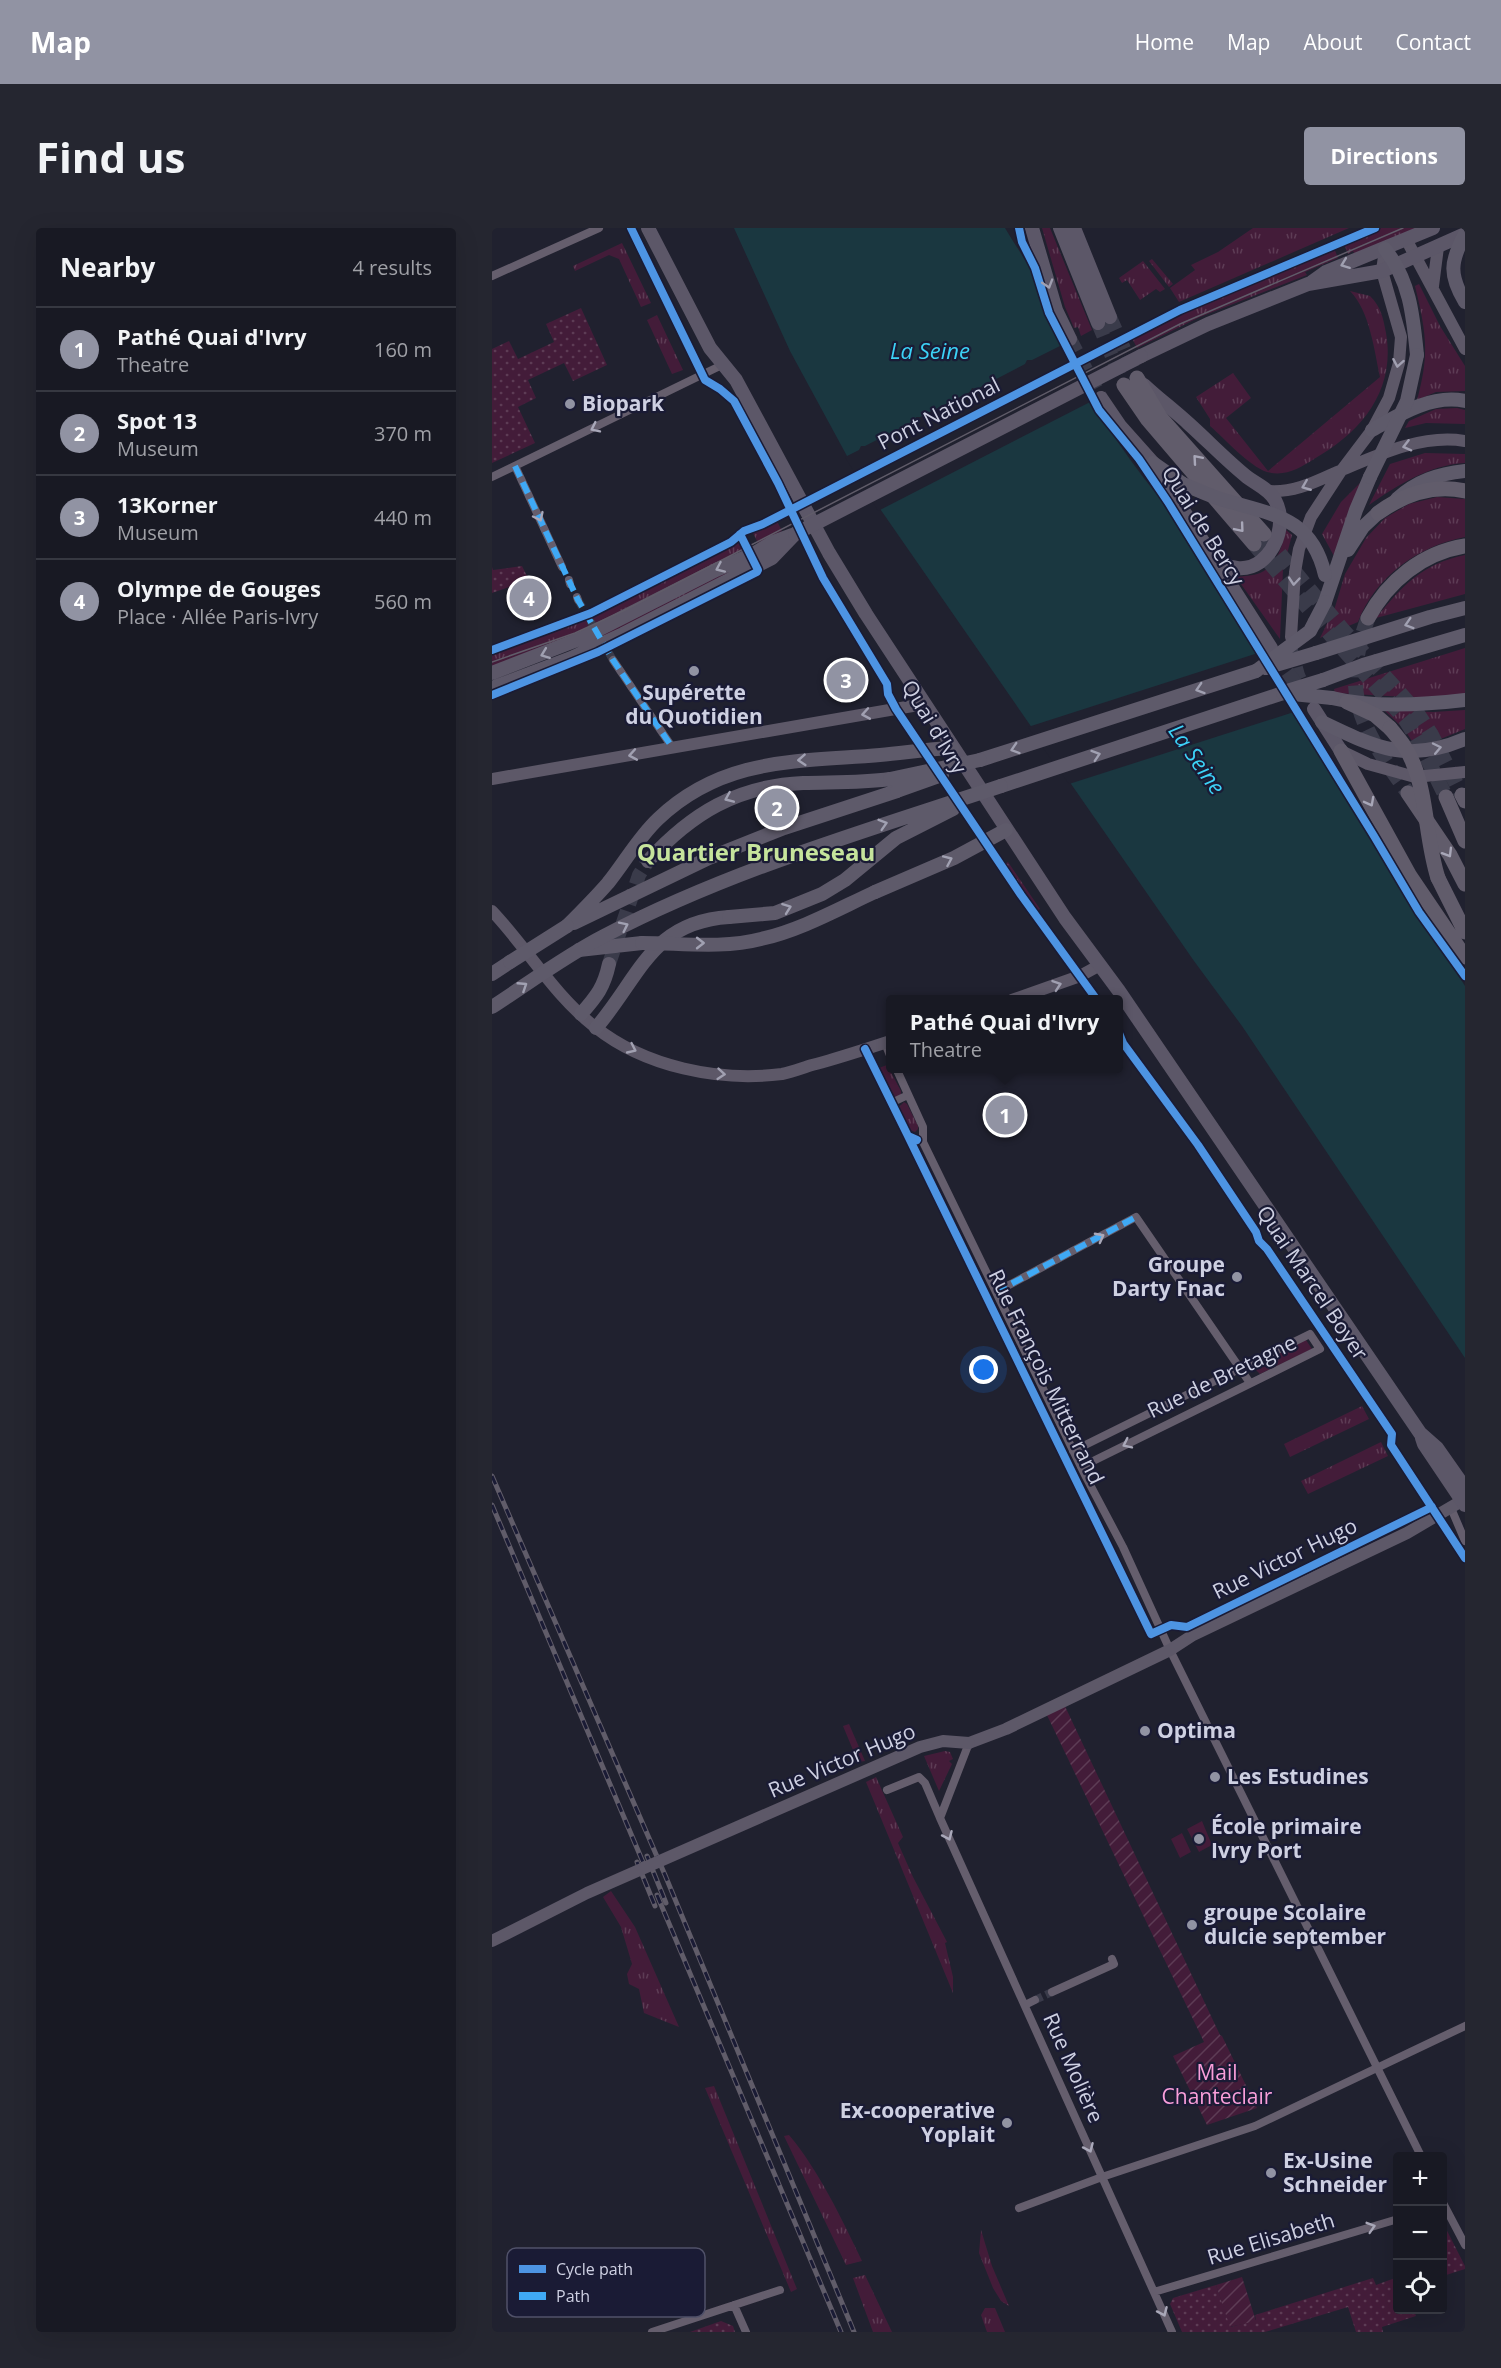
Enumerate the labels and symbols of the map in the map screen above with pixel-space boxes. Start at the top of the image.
one-way arrow [1340,257,1351,269]
one-way arrow [1041,278,1053,289]
water label: La Seine [890,335,970,365]
one-way arrow [1392,358,1405,368]
street label: Pont National [873,370,1005,456]
place label: Biopark [582,389,665,417]
marker: Biopark [563,397,577,411]
one-way arrow [590,421,601,433]
one-way arrow [1402,439,1412,452]
one-way arrow [1193,455,1204,466]
street label: Quai de Bercy [1156,460,1252,591]
one-way arrow [1301,478,1312,491]
one-way arrow [531,510,543,521]
one-way arrow [1233,521,1244,532]
one-way arrow [716,561,727,573]
pin: 4 [510,576,549,620]
one-way arrow [1288,576,1301,585]
one-way arrow [1404,616,1414,629]
one-way arrow [540,646,551,659]
pin: 3 [826,658,866,702]
marker: Supérette du Quotidien [687,664,701,678]
street label: Quai d'Ivry [896,674,974,779]
place label: Supérette du Quotidien [625,678,763,730]
one-way arrow [1195,682,1206,695]
one-way arrow [862,707,871,719]
water label: La Seine [1163,717,1233,800]
one-way arrow [1010,742,1021,754]
one-way arrow [1432,742,1442,755]
one-way arrow [628,748,638,760]
one-way arrow [1090,749,1101,762]
one-way arrow [798,753,807,766]
pin: 2 [758,786,796,830]
one-way arrow [725,791,736,803]
one-way arrow [1363,795,1374,806]
one-way arrow [877,819,888,831]
district label: Quartier Bruneseau [637,835,875,868]
one-way arrow [1440,847,1452,857]
one-way arrow [942,856,953,868]
one-way arrow [781,903,791,916]
one-way arrow [617,922,628,933]
one-way arrow [696,937,705,949]
one-way arrow [1051,979,1062,992]
one-way arrow [517,982,528,993]
one-way arrow [626,1042,637,1054]
one-way arrow [717,1067,726,1080]
pin: 1 [986,1092,1024,1138]
street label: Quai Marcel Boyer [1251,1200,1375,1365]
one-way arrow [1093,1233,1104,1244]
place label: Groupe Darty Fnac [1112,1250,1225,1302]
street label: Rue François Mitterrand [983,1264,1111,1489]
marker: Groupe Darty Fnac [1230,1270,1244,1284]
street label: Rue de Bretagne [1142,1328,1301,1424]
your location [969,1355,998,1384]
one-way arrow [1122,1437,1133,1449]
street label: Rue Victor Hugo [1208,1511,1361,1605]
street label: Rue Victor Hugo [764,1716,920,1804]
place label: Optima [1157,1716,1236,1744]
marker: Optima [1138,1724,1152,1738]
place label: Les Estudines [1227,1762,1369,1790]
marker: Les Estudines [1208,1770,1222,1784]
place label: École primaire Ivry Port [1211,1812,1362,1864]
one-way arrow [941,1830,953,1841]
marker: École primaire Ivry Port [1192,1832,1206,1846]
place label: groupe Scolaire dulcie september [1204,1898,1387,1950]
marker: groupe Scolaire dulcie september [1185,1918,1199,1932]
street label: Rue Molière [1037,2008,1111,2127]
park label: Mail Chanteclair [1162,2058,1273,2110]
place label: Ex-cooperative Yoplait [840,2096,995,2148]
marker: Ex-cooperative Yoplait [1000,2116,1014,2130]
one-way arrow [1082,2141,1094,2152]
place label: Ex-Usine Schneider [1283,2146,1387,2198]
marker: Ex-Usine Schneider [1264,2166,1278,2180]
street label: Rue Elisabeth [1203,2205,1338,2271]
one-way arrow [1365,2222,1376,2234]
legend [507,2248,705,2317]
text: Cycle path [556,2258,633,2280]
text: Path [556,2285,590,2307]
one-way arrow [1156,2306,1168,2317]

